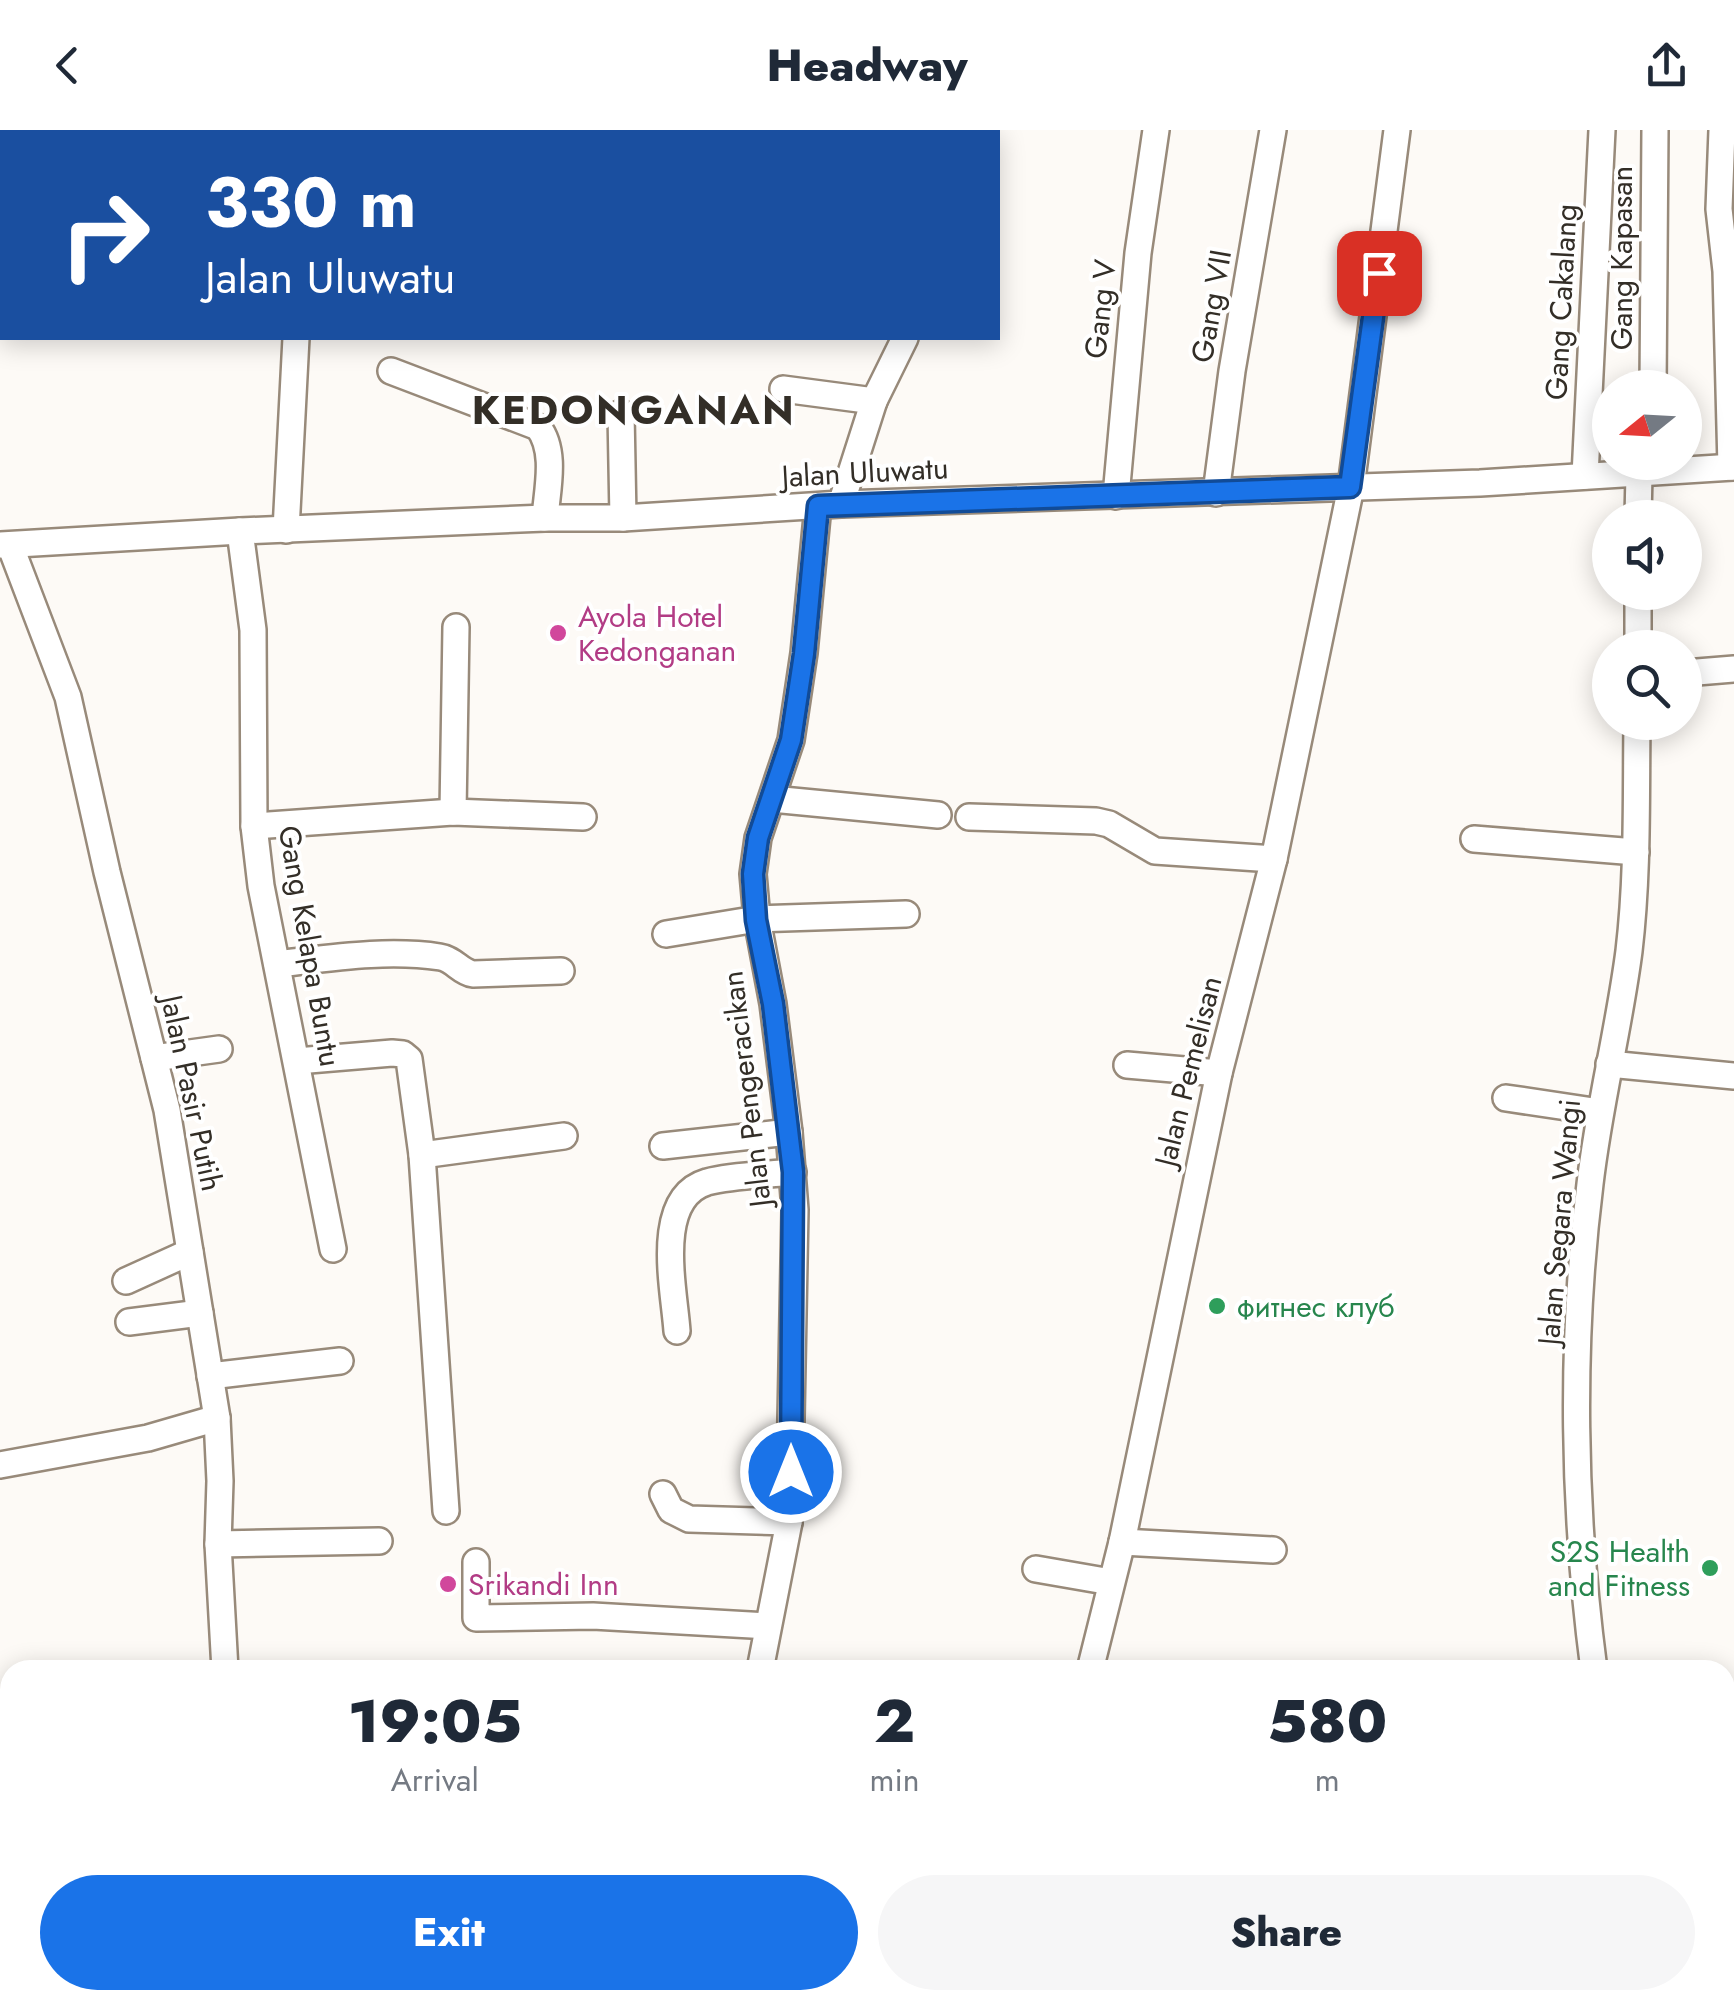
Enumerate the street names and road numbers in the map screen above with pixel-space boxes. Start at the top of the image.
street label: Gang Kapasan [1600,166,1643,350]
street label: Gang Cakalang [1534,203,1588,401]
street label: Gang VII [1180,246,1242,366]
street label: Gang V [1073,257,1127,361]
street label: Jalan Uluwatu [777,446,949,498]
street label: Gang Kelapa Buntu [268,822,352,1070]
street label: Jalan Pengeracikan [710,969,782,1213]
street label: Jalan Pemelisan [1143,971,1232,1174]
street label: Jalan Pasir Putih [149,987,234,1195]
street label: Jalan Segara Wangi [1526,1097,1591,1351]

